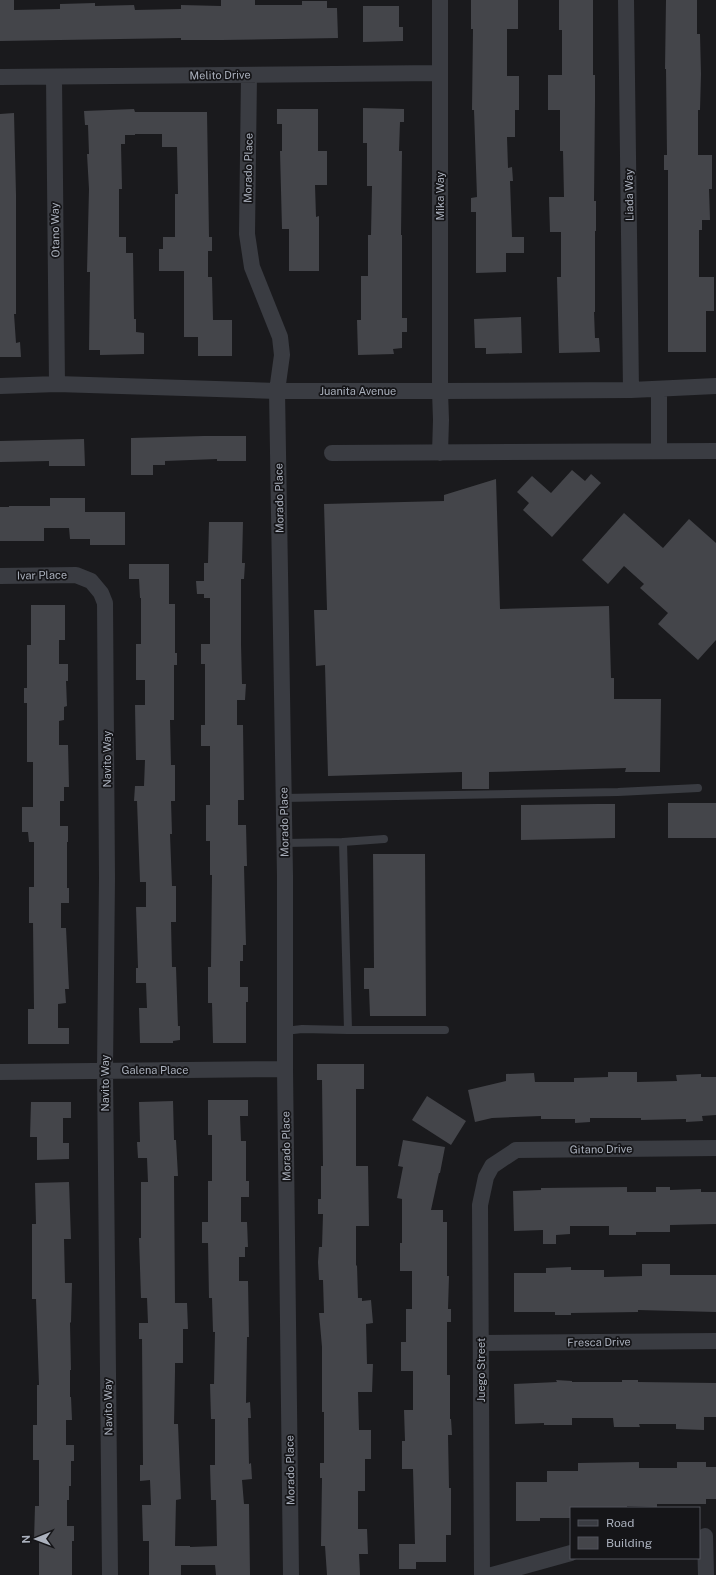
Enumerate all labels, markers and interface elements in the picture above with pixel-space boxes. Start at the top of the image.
street label: Melito Drive [189,68,251,82]
street label: Morado Place [241,133,255,203]
street label: Liada Way [623,169,635,221]
street label: Mika Way [434,171,446,220]
street label: Otano Way [49,202,61,258]
street label: Juanita Avenue [320,385,396,397]
street label: Morado Place [272,463,286,533]
street label: Ivar Place [17,569,67,581]
street label: Navito Way [101,730,113,787]
street label: Morado Place [277,787,291,857]
street label: Navito Way [99,1054,111,1111]
street label: Galena Place [121,1064,189,1076]
street label: Morado Place [279,1111,293,1181]
street label: Gitano Drive [570,1142,632,1156]
street label: Fresca Drive [567,1335,631,1349]
street label: Juego Street [475,1338,487,1402]
street label: Navito Way [102,1378,114,1436]
street label: Morado Place [283,1435,297,1505]
legend [570,1507,700,1559]
text: Road [606,1516,634,1530]
north arrow [16,1519,56,1559]
text: N [20,1535,32,1544]
text: Building [606,1536,652,1550]

